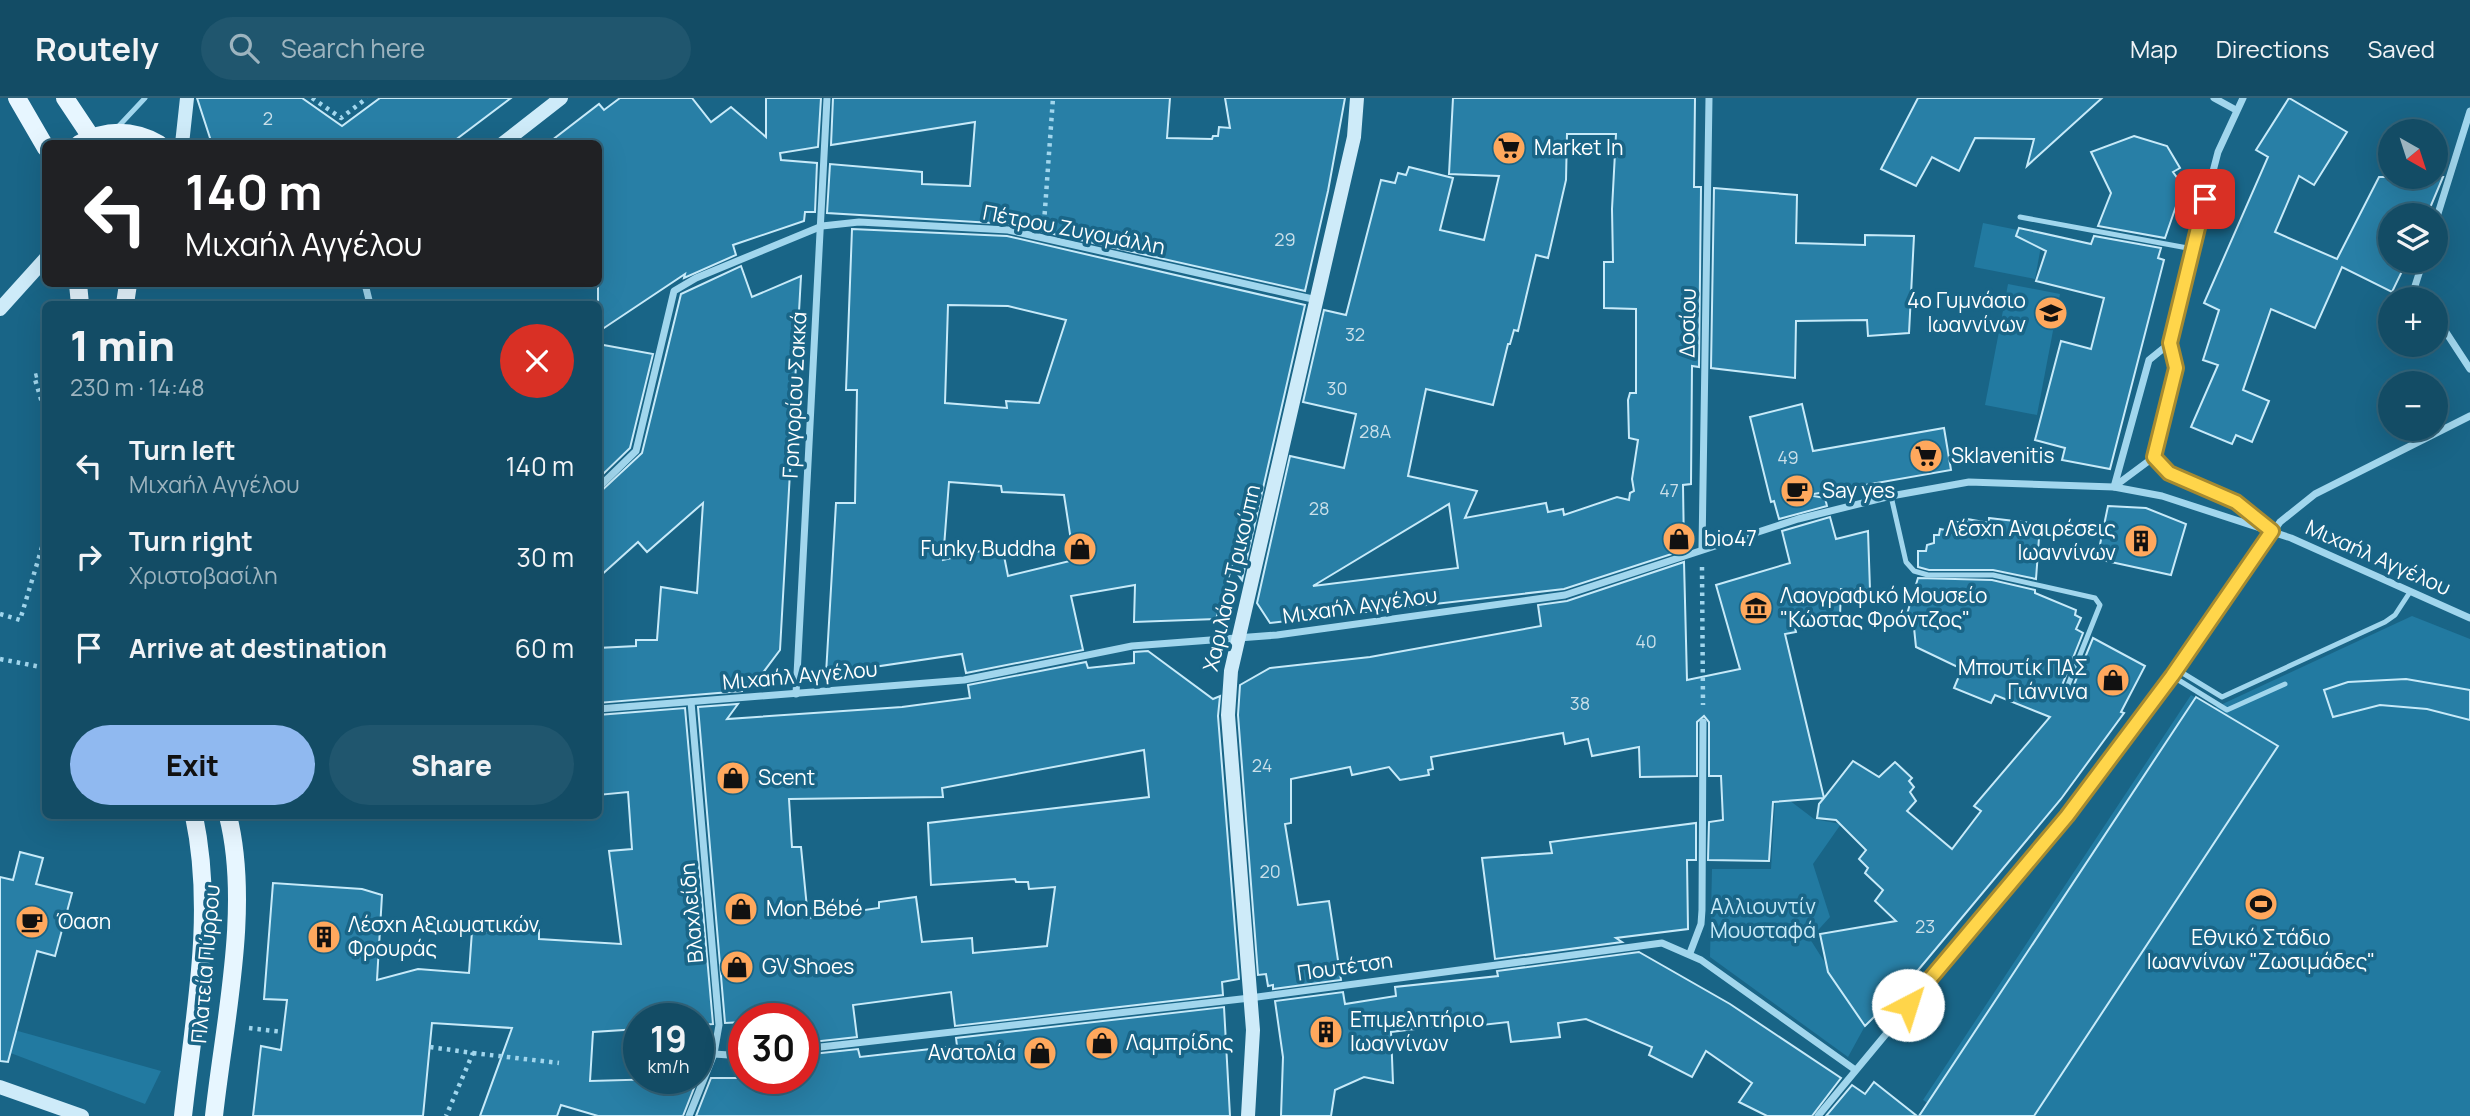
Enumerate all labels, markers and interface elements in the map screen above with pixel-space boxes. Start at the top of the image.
search box [201,17,691,80]
text: Routely [35,26,159,71]
icon: search [225,29,263,67]
text: Search here [281,30,425,66]
text: Map [2130,32,2178,65]
text: Directions [2216,32,2329,65]
text: Saved [2367,32,2435,65]
house number: 2 [263,106,273,130]
north arrow [2378,119,2448,189]
map controls [2378,119,2448,441]
supermarket icon: Market In [1490,129,1528,167]
place label: Market In [1534,133,1623,161]
text: 140 m [185,158,322,225]
icon: left [70,168,161,259]
pin [2175,169,2235,229]
icon: arrive [2186,180,2224,218]
street label: Πέτρου Ζυγομάλλη [981,198,1168,260]
button: layers [2378,203,2448,273]
text: Μιχαήλ Αγγέλου [185,222,422,266]
house number: 29 [1274,227,1296,251]
place label: 4ο Γυμνάσιο Ιωαννίνων [1907,286,2026,338]
button: + [2378,287,2448,357]
street label: Δοσίου [1672,288,1702,358]
school or university icon: 4ο Γυμνάσιο Ιωαννίνων [2032,294,2070,332]
street label: Γρηγορίου Σακκά [776,311,812,479]
text: 1 min [70,316,175,374]
house number: 32 [1345,322,1365,346]
button: close [500,324,574,398]
text: 230 m · 14:48 [70,371,205,403]
button: − [2378,371,2448,441]
house number: 30 [1327,376,1347,400]
house number: 28Α [1359,419,1392,443]
text: Turn left [129,432,236,468]
supermarket icon: Sklavenitis [1907,437,1945,475]
place label: Sklavenitis [1951,441,2054,469]
house number: 49 [1777,445,1799,469]
icon: left [70,447,108,485]
text: 140 m [505,448,574,484]
text: Μιχαήλ Αγγέλου [129,468,300,500]
cafe icon: Say yes [1778,472,1816,510]
place label: Say yes [1822,476,1895,504]
house number: 47 [1659,478,1679,502]
street label: Χαριλάου Τρικούπη [1196,482,1266,674]
house number: 28 [1309,496,1329,520]
street label: Μιχαήλ Αγγέλου [2302,513,2455,602]
place label: Λέσχη Αναιρέσεις Ιωαννίνων [1945,514,2116,566]
shop icon: bio47 [1660,520,1698,558]
building icon: Λέσχη Αναιρέσεις Ιωαννίνων [2122,522,2160,560]
text: Turn right [129,523,253,559]
place label: bio47 [1704,524,1757,552]
shop icon: Funky Buddha [1061,530,1099,568]
place label: Funky Buddha [920,534,1056,562]
icon: right [70,538,108,576]
text: 30 m [517,539,574,575]
text: Χριστοβασίλη [129,559,278,591]
street label: Μιχαήλ Αγγέλου [1281,580,1439,630]
place label: Λαογραφικό Μουσείο "Κώστας Φρόντζος" [1780,581,1987,633]
museum icon: Λαογραφικό Μουσείο "Κώστας Φρόντζος" [1737,589,1775,627]
icon: arrive [70,629,108,667]
house number: 40 [1635,629,1657,653]
text: Arrive at destination [129,630,387,666]
text: 60 m [515,630,574,666]
place label: Μπουτίκ ΠΑΣ Γιάννινα [1958,653,2088,705]
street label: Μιχαήλ Αγγέλου [721,654,879,696]
shop icon: Μπουτίκ ΠΑΣ Γιάννινα [2094,661,2132,699]
house number: 38 [1570,691,1590,715]
button: Exit [70,725,315,805]
button: Share [329,725,574,805]
house number: 24 [1252,753,1272,777]
shop icon: Scent [714,759,752,797]
place label: Scent [758,763,815,791]
house number: 20 [1259,859,1281,883]
street label: Βλαχλείδη [673,862,709,964]
street label: Πλατεία Πύρρου [184,883,226,1045]
sports icon: Εθνικό Στάδιο Ιωαννίνων "Ζωσιμάδες" [2242,885,2280,923]
shop icon: Mon Bébé [722,890,760,928]
park label: Αλλιουντίν Μουσταφά [1710,892,1816,944]
place label: Mon Bébé [766,894,863,922]
cafe icon: Όαση [13,903,51,941]
place label: Όαση [56,907,111,935]
place label: Λέσχη Αξιωματικών Φρουράς [348,910,540,962]
house number: 23 [1915,914,1935,938]
building icon: Λέσχη Αξιωματικών Φρουράς [305,918,343,956]
place label: Εθνικό Στάδιο Ιωαννίνων "Ζωσιμάδες" [2147,923,2375,975]
street label: Πουτέτση [1295,945,1395,987]
shop icon: GV Shoes [718,948,756,986]
place label: GV Shoes [762,952,854,980]
position arrow [1871,968,1945,1042]
speed limit sign: 30 [728,1003,819,1094]
place label: Επιμελητήριο Ιωαννίνων [1350,1005,1484,1057]
building icon: Επιμελητήριο Ιωαννίνων [1307,1013,1345,1051]
text: 19 [650,1015,687,1063]
shop icon: Λαμπρίδης [1083,1024,1121,1062]
place label: Λαμπρίδης [1126,1028,1234,1056]
shop icon: Ανατολία [1021,1034,1059,1072]
place label: Ανατολία [928,1038,1016,1066]
text: km/h [648,1054,689,1078]

